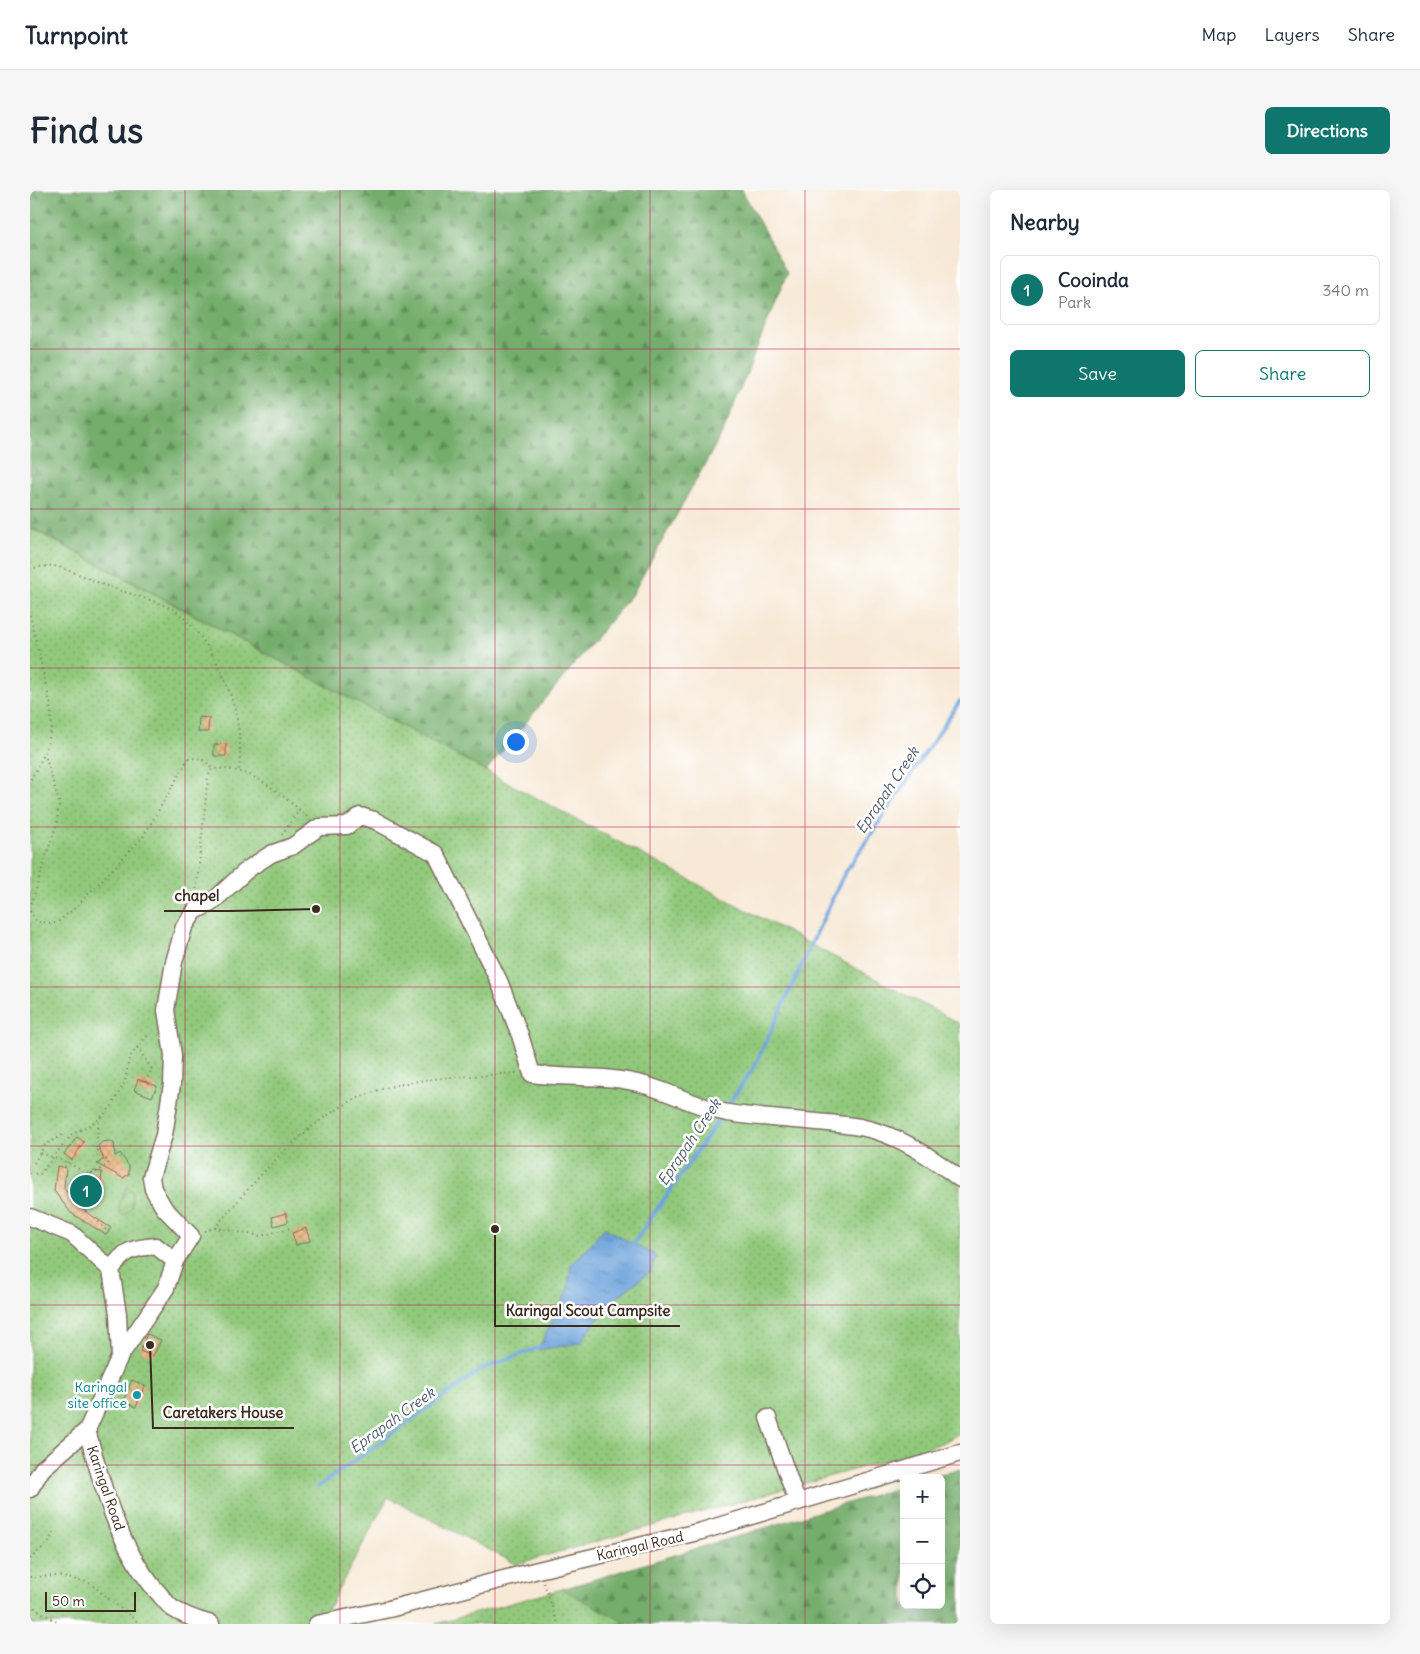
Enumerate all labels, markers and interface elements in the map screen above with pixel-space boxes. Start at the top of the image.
text: Turnpoint [25,20,128,50]
text: Map [1201,23,1236,46]
text: Layers [1264,23,1320,46]
text: Share [1348,23,1395,46]
button: Directions [1265,107,1390,154]
text: Find us [30,108,143,152]
text: Nearby [1010,209,1080,236]
text: Cooinda [1058,268,1129,292]
text: 1 [1024,280,1030,300]
text: 340 m [1322,280,1369,300]
text: Park [1058,292,1091,312]
button: Save [1010,350,1185,397]
button: Share [1195,350,1370,397]
your location [503,729,529,755]
water label: Eprapah Creek [851,742,924,837]
callout: chapel [164,881,229,911]
text: chapel [175,886,219,906]
water label: Eprapah Creek [653,1094,726,1189]
pin: 1 [70,1172,102,1210]
callout: Karingal Scout Campsite [495,1296,680,1326]
text: Karingal Scout Campsite [506,1301,670,1321]
place label: Karingal site office [68,1378,127,1412]
water label: Eprapah Creek [346,1382,439,1457]
marker: Karingal site office [131,1389,143,1401]
callout: Caretakers House [153,1398,294,1428]
text: Caretakers House [163,1403,283,1422]
street label: Karingal Road [83,1443,129,1533]
map controls [900,1474,945,1609]
button: + [900,1474,945,1519]
button: − [900,1519,945,1564]
street label: Karingal Road [595,1527,685,1565]
button: locate [900,1564,945,1609]
scale bar [45,1589,136,1612]
text: 50 m [52,1592,85,1610]

